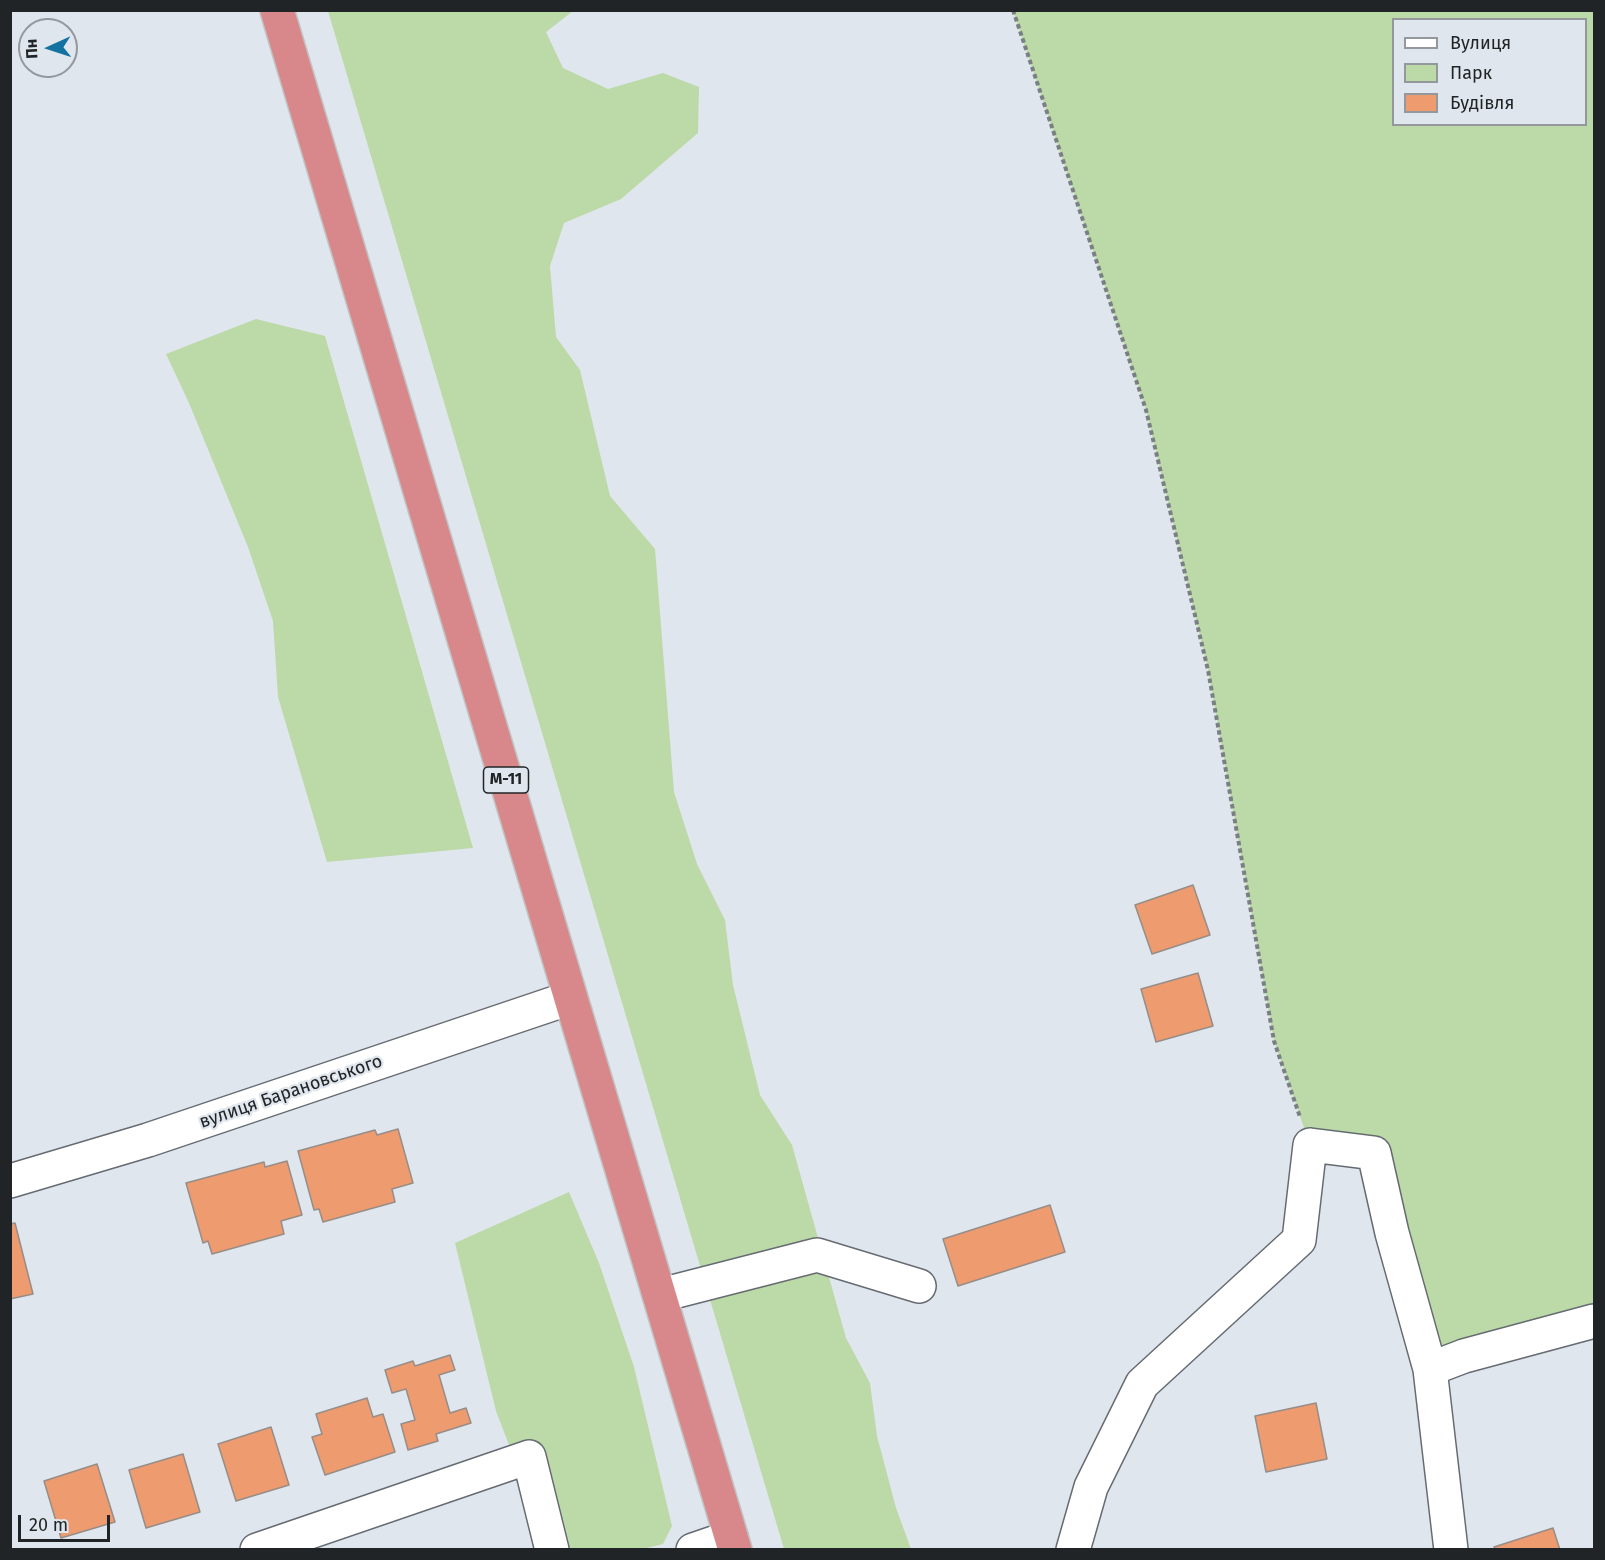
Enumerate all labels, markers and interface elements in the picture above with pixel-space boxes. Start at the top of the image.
north arrow [18,18,78,78]
legend [1392,18,1587,126]
text: Вулиця [1450,32,1511,54]
text: Пн [22,38,42,59]
text: Парк [1450,62,1492,84]
text: Будівля [1450,92,1514,114]
road number: М-11 [484,767,528,793]
street label: вулиця Барановського [197,1051,385,1133]
scale bar [21,1503,112,1541]
text: 20 m [29,1514,68,1536]

